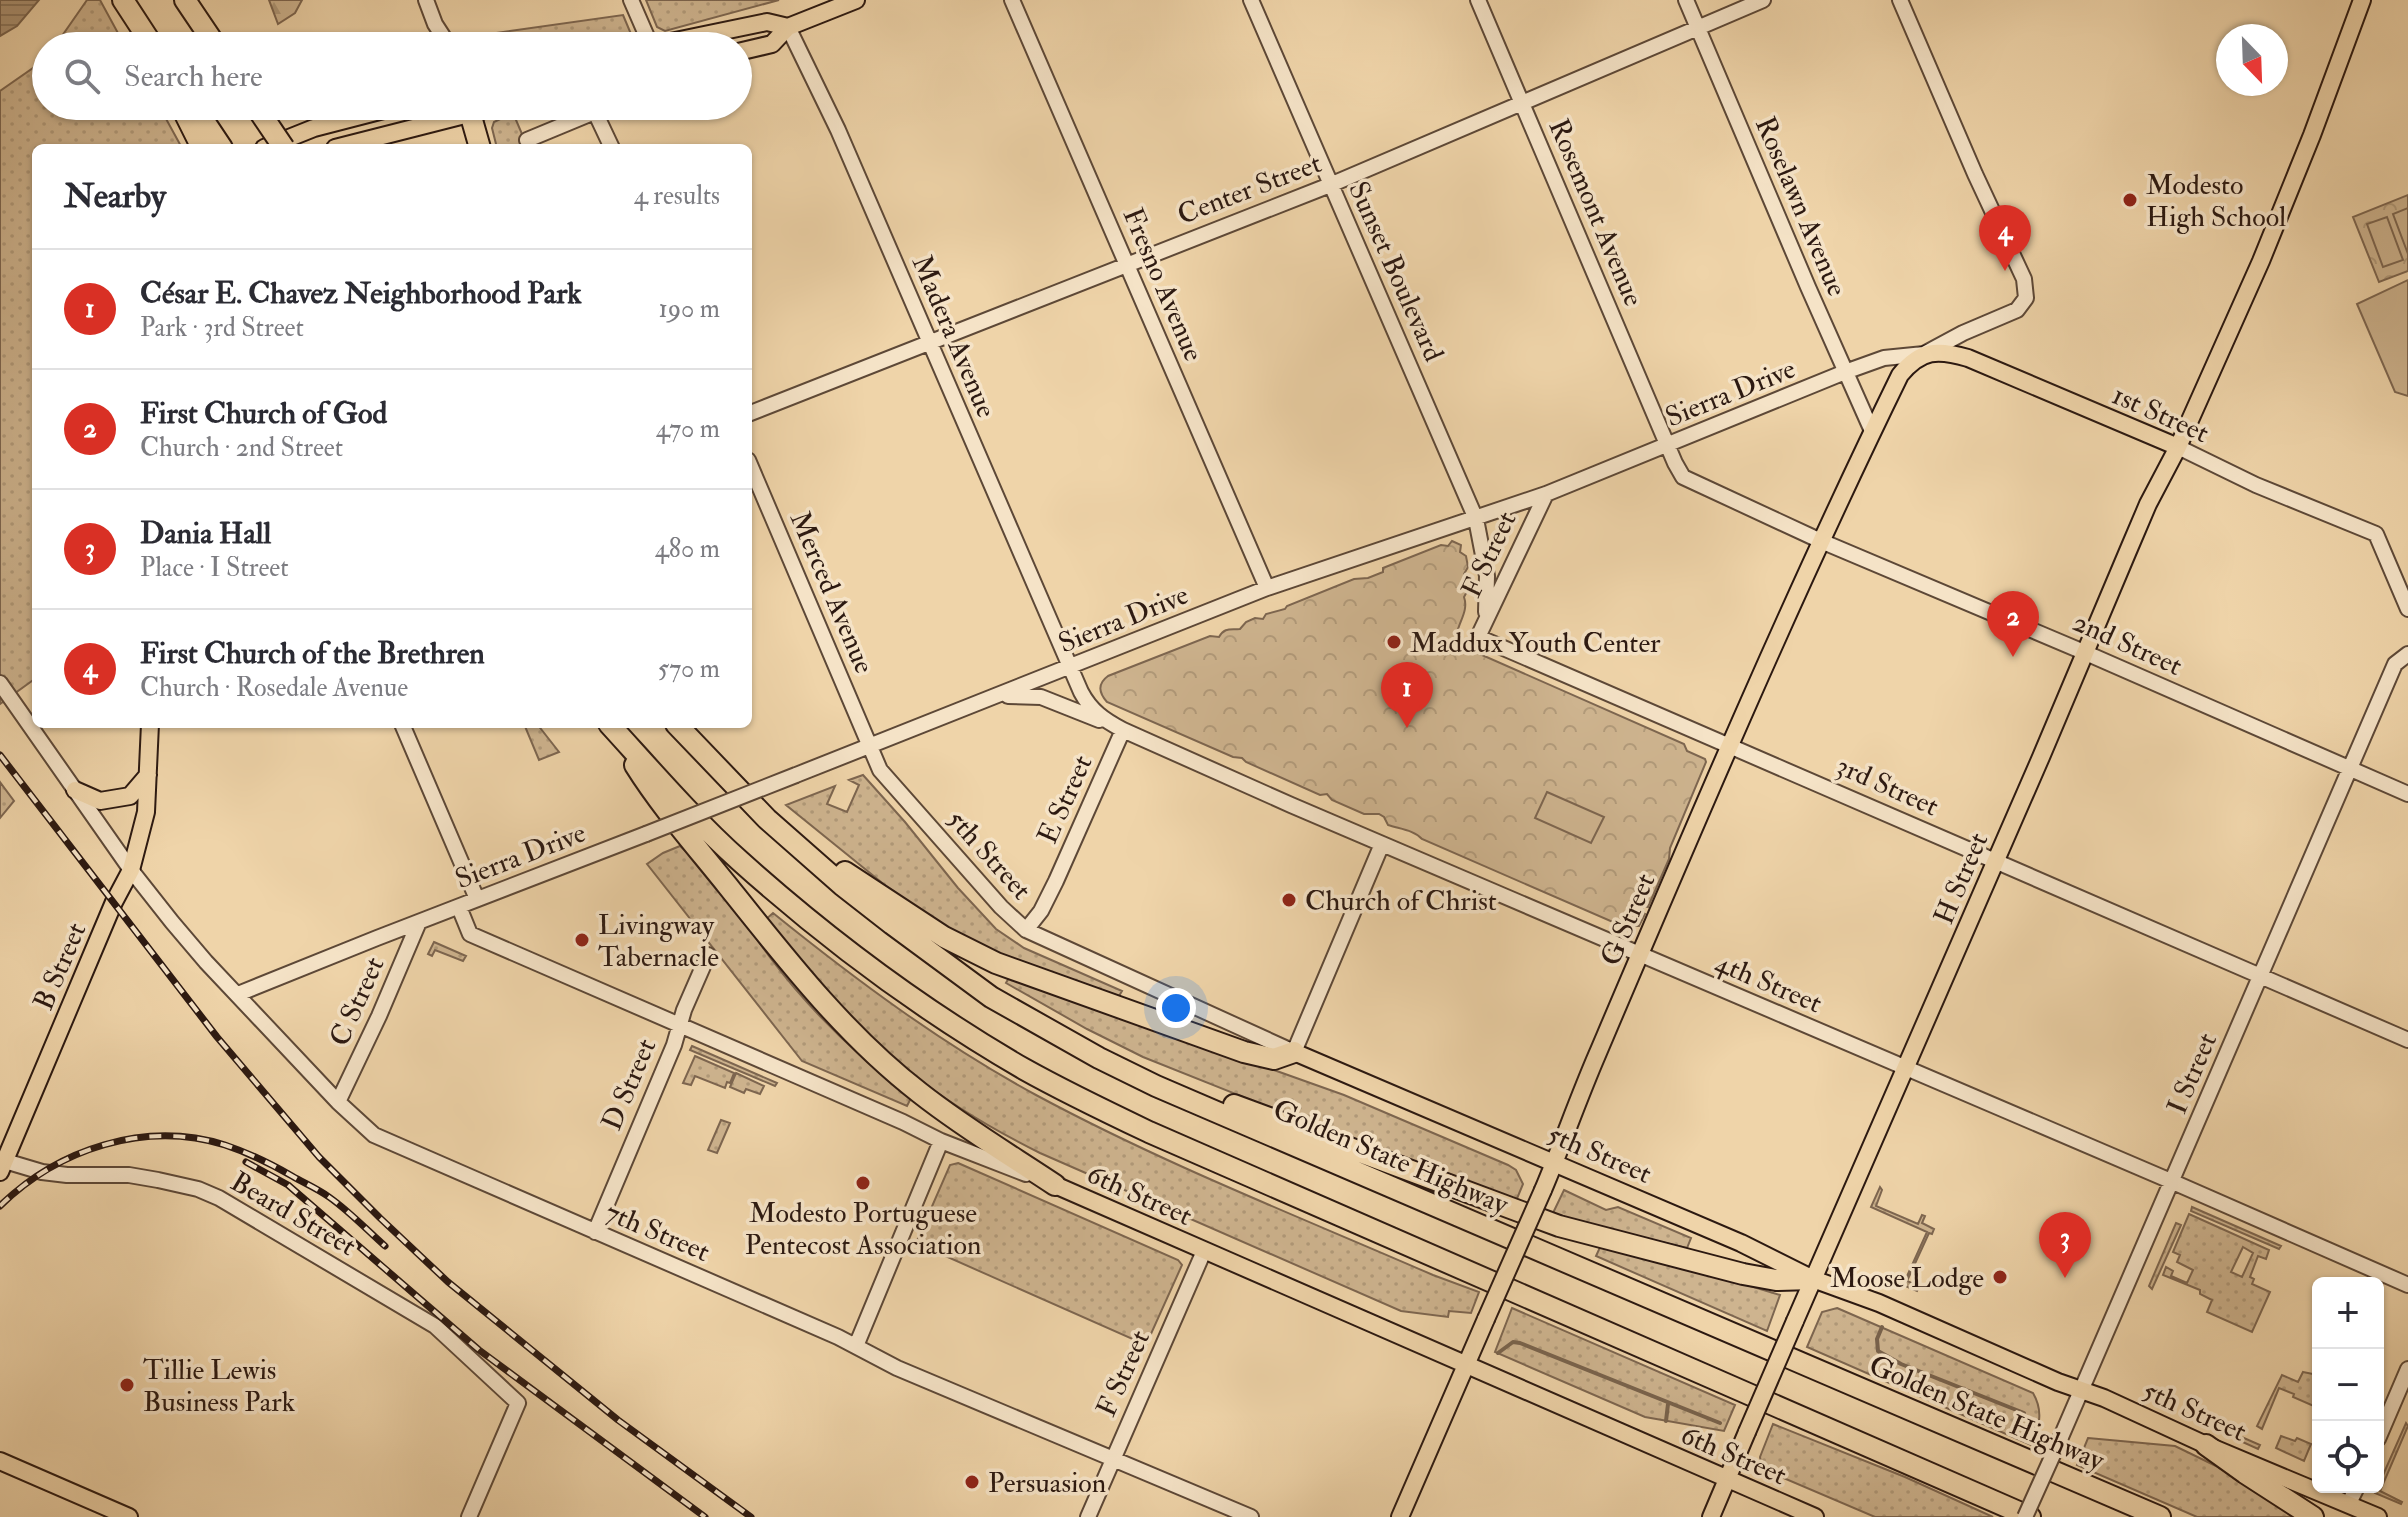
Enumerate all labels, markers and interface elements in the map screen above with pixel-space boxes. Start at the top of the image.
north arrow [2216,24,2288,96]
search box [32,32,752,120]
icon: search [60,54,104,98]
text: Search here [124,58,263,95]
street label: Roselawn Avenue [1747,112,1854,302]
street label: Rosemont Avenue [1540,114,1651,312]
street label: Center Street [1173,146,1326,233]
place label: Modesto High School [2146,168,2286,235]
text: Nearby [64,175,166,218]
street label: Sunset Boulevard [1340,176,1451,367]
text: 4 results [634,180,720,212]
marker: Modesto High School [2121,191,2139,209]
street label: Fresno Avenue [1115,203,1211,367]
pin: 4 [1979,205,2031,271]
street label: Madera Avenue [904,250,1004,423]
text: César E. Chavez Neighborhood Park [140,275,582,312]
text: 1 [85,293,95,325]
text: 190 m [659,293,720,325]
text: Park · 3rd Street [140,312,304,344]
street label: Sierra Drive [1661,351,1801,435]
street label: 1st Street [2107,378,2214,451]
text: First Church of God [140,395,387,432]
text: 2 [83,413,97,445]
text: 470 m [656,413,720,445]
text: Church · 2nd Street [140,432,343,464]
street label: Merced Avenue [782,506,882,679]
street label: F Street [1454,506,1524,603]
text: Dania Hall [140,515,271,552]
text: 3 [85,533,95,565]
text: 480 m [655,533,720,565]
text: Place · I Street [140,552,289,584]
street label: Sierra Drive [1054,577,1194,661]
pin: 2 [1987,591,2039,657]
street label: 2nd Street [2067,605,2187,684]
place label: Maddux Youth Center [1410,626,1661,661]
marker: Maddux Youth Center [1385,633,1403,651]
text: First Church of the Brethren [140,635,485,672]
text: 4 [83,653,97,685]
text: 570 m [658,653,720,685]
pin: 1 [1381,662,1433,728]
text: Church · Rosedale Avenue [140,672,408,704]
street label: 3rd Street [1831,748,1944,824]
street label: E Street [1030,750,1100,849]
street label: 5th Street [939,803,1039,907]
street label: Sierra Drive [450,815,591,897]
street label: H Street [1926,827,1996,930]
street label: G Street [1593,868,1663,971]
place label: Church of Christ [1305,884,1497,919]
marker: Church of Christ [1280,891,1298,909]
place label: Livingway Tabernacle [598,908,719,975]
street label: B Street [26,918,94,1016]
marker: Livingway Tabernacle [573,931,591,949]
street label: 4th Street [1710,945,1827,1021]
street label: C Street [322,952,392,1052]
your location [1156,988,1196,1028]
street label: I Street [2160,1028,2225,1119]
street label: D Street [594,1033,664,1136]
street label: Golden State Highway [1268,1092,1514,1223]
street label: 5th Street [1542,1117,1657,1192]
street label: 6th Street [1081,1157,1197,1234]
street label: Beard Street [224,1164,362,1264]
marker: Modesto Portuguese Pentecost Association [854,1174,872,1192]
street label: 7th Street [600,1195,715,1270]
place label: Modesto Portuguese Pentecost Association [745,1196,981,1263]
pin: 3 [2039,1212,2091,1278]
place label: Moose Lodge [1830,1261,1984,1296]
marker: Moose Lodge [1991,1268,2009,1286]
map controls [2312,1277,2384,1493]
button: + [2312,1277,2384,1349]
street label: F Street [1089,1325,1158,1422]
street label: Golden State Highway [1864,1348,2110,1479]
button: − [2312,1349,2384,1421]
place label: Tillie Lewis Business Park [143,1353,296,1420]
street label: 5th Street [2137,1373,2252,1450]
marker: Tillie Lewis Business Park [118,1376,136,1394]
street label: 6th Street [1675,1418,1791,1493]
button: locate [2312,1421,2384,1493]
place label: Persuasion [988,1466,1106,1501]
marker: Persuasion [963,1473,981,1491]

